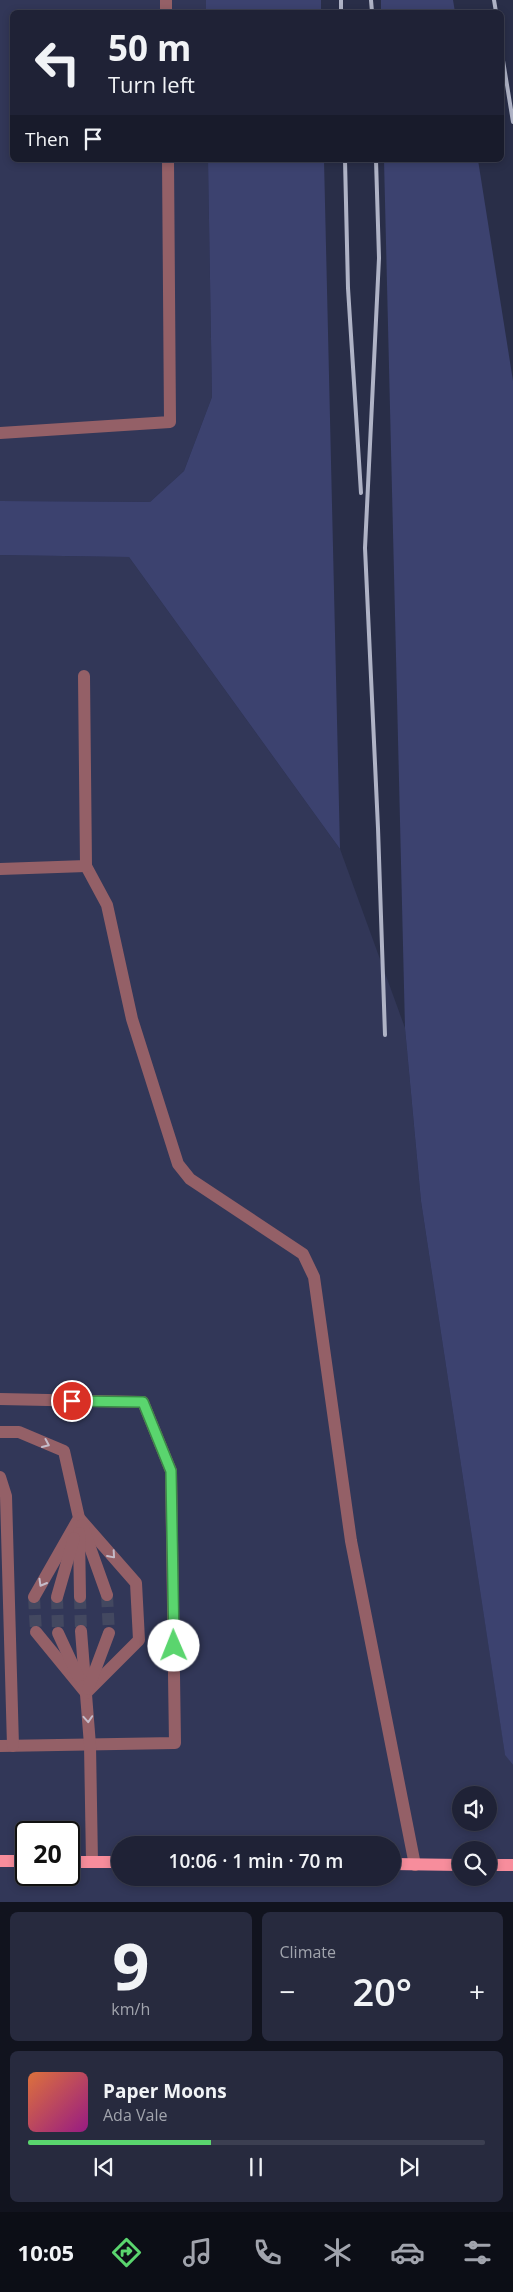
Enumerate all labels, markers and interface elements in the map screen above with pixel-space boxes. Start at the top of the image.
text: 50 m [108,24,191,71]
icon: left [25,30,90,95]
text: Turn left [108,69,195,99]
icon: arrive [79,125,107,153]
text: Then [25,126,69,152]
pin [51,1380,93,1422]
icon: arrive [58,1387,86,1415]
one-way arrow [41,1437,50,1448]
one-way arrow [106,1549,114,1558]
one-way arrow [38,1577,48,1586]
position arrow [147,1619,199,1671]
one-way arrow [82,1715,93,1723]
map controls [452,1786,497,1886]
button: sound [452,1786,497,1831]
speed limit sign: 20 [15,1821,80,1886]
button: search [452,1841,497,1886]
text: 10:06 · 1 min · 70 m [169,1848,343,1874]
text: 9 [112,1921,149,2009]
text: Climate [280,1941,336,1963]
text: 20° [352,1965,412,2017]
text: − [280,1972,296,2010]
text: + [469,1972,485,2010]
text: km/h [111,1998,150,2020]
text: Paper Moons [103,2078,227,2104]
text: Ada Vale [103,2104,167,2126]
icon: previous [90,2153,118,2181]
icon: pause [242,2153,270,2181]
icon: next [395,2153,423,2181]
icon: directions [109,2235,144,2270]
icon: music [180,2235,215,2270]
icon: phone [250,2235,285,2270]
icon: climate [320,2235,355,2270]
icon: car [390,2235,425,2270]
icon: filters [460,2235,495,2270]
text: 10:05 [18,2237,74,2267]

